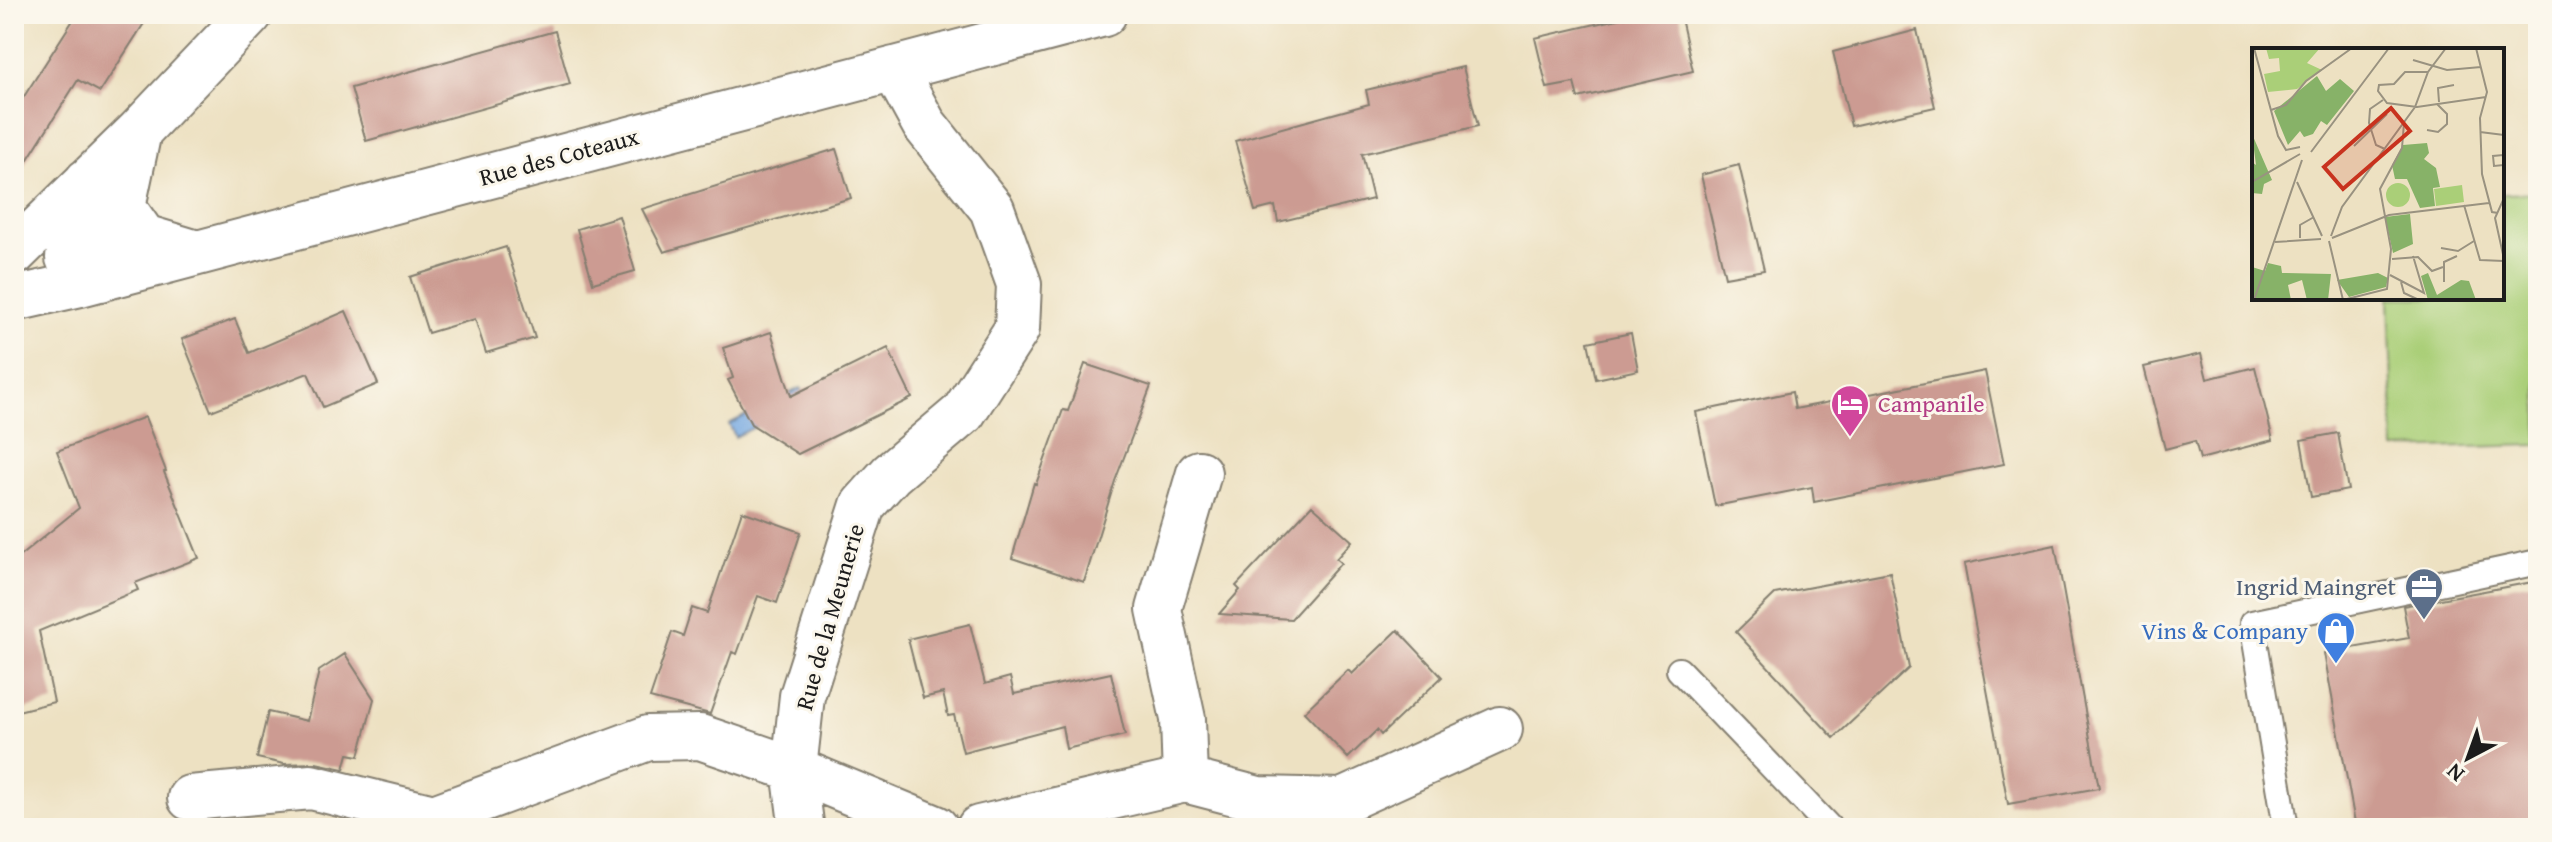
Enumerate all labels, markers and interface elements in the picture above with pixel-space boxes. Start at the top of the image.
inset map [2252,48,2504,300]
street label: Rue des Coteaux [475,118,643,195]
hotel icon: Campanile [1829,383,1871,438]
place label: Campanile [1878,386,1985,421]
street label: Rue de la Meunerie [786,519,873,714]
office icon: Ingrid Maingret [2403,566,2445,621]
place label: Ingrid Maingret [2236,569,2397,604]
shop icon: Vins & Company [2315,610,2357,665]
place label: Vins & Company [2141,613,2308,648]
north arrow [2428,718,2508,798]
text: N [2439,756,2471,790]

